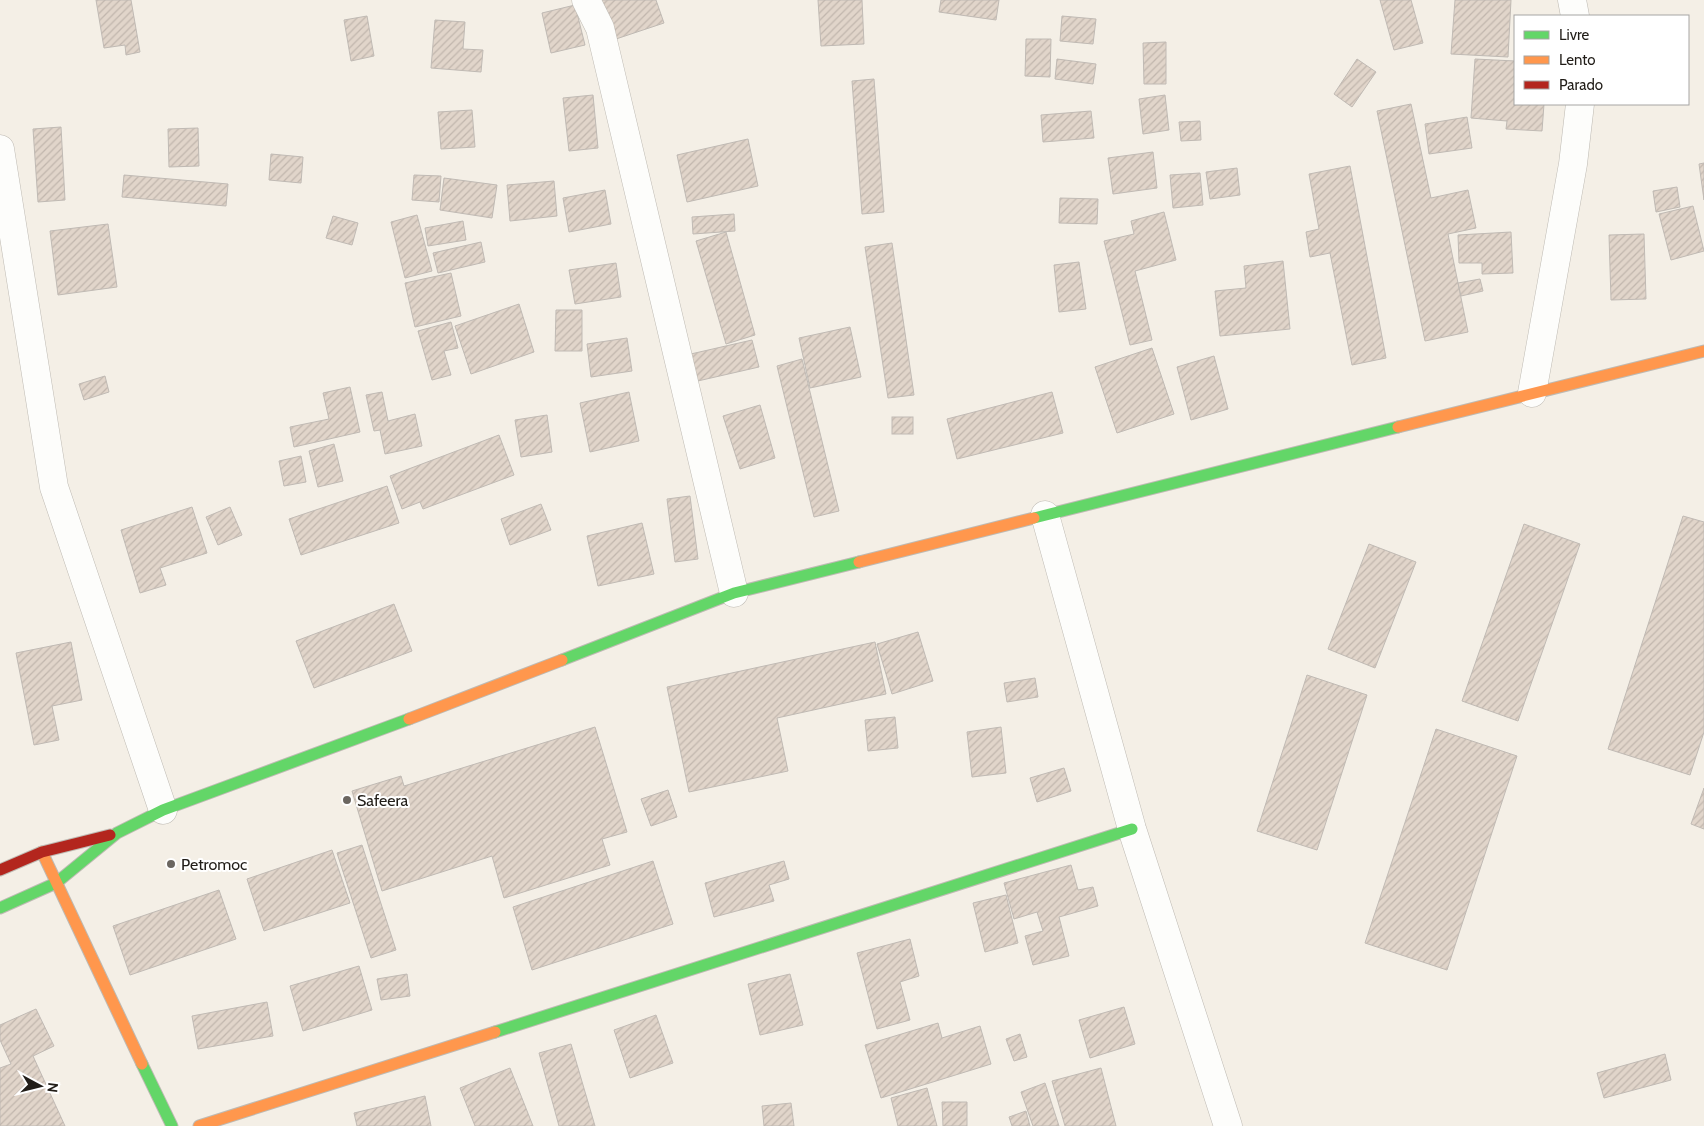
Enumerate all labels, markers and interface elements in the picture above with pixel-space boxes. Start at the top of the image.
legend [1514,15,1689,105]
text: Livre [1559,26,1590,44]
text: Lento [1559,51,1596,69]
text: Parado [1559,76,1603,94]
place label: Safeera [357,791,408,810]
marker: Safeera [341,794,353,806]
place label: Petromoc [181,855,247,874]
marker: Petromoc [165,858,177,870]
north arrow [15,1061,65,1111]
text: N [43,1082,62,1094]

